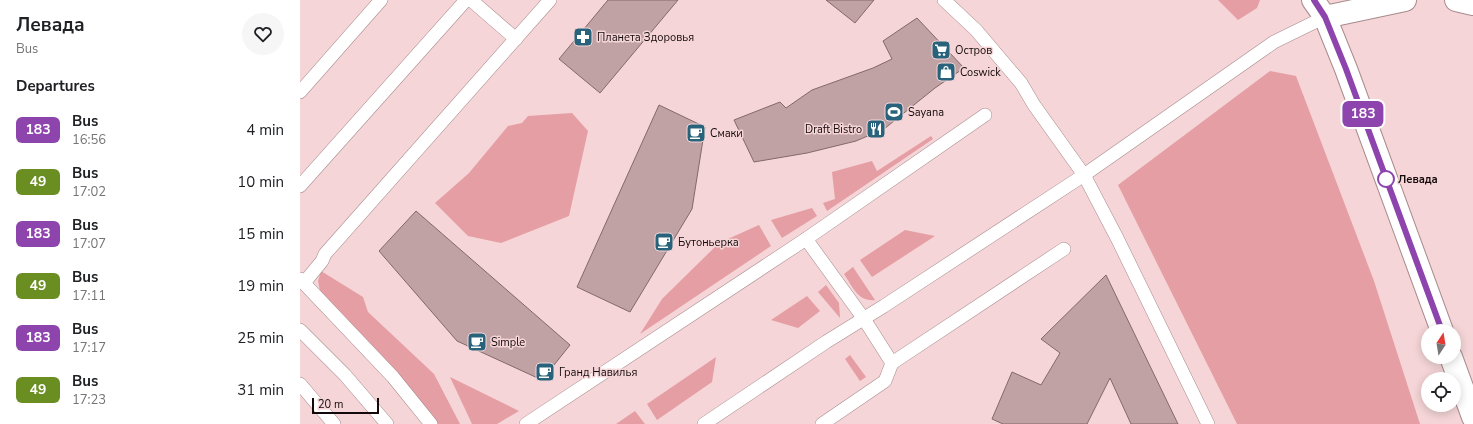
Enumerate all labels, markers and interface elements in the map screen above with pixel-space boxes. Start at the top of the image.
text: Левада [16,12,85,38]
button: heart [242,13,284,55]
pharmacy icon: Планета Здоровья [572,26,594,48]
place label: Планета Здоровья [597,30,694,45]
supermarket icon: Остров [930,39,952,61]
text: Bus [16,40,38,58]
place label: Остров [955,43,992,58]
shop icon: Coswick [935,61,957,83]
place label: Coswick [960,65,1001,80]
text: Departures [16,76,95,96]
sports icon: Sayana [883,101,905,123]
line badge: 183 [1340,101,1386,127]
text: 183 [1350,104,1376,123]
place label: Sayana [908,105,944,120]
text: Bus [72,111,98,131]
restaurant icon: Draft Bistro [865,118,887,140]
text: 183 [25,120,51,139]
text: 4 min [246,120,284,140]
cafe icon: Смаки [685,122,707,144]
place label: Draft Bistro [805,122,862,137]
place label: Смаки [710,126,743,141]
text: 16:56 [72,131,106,149]
text: Bus [72,163,98,183]
marker: Левада [1377,170,1395,188]
text: 49 [30,172,46,191]
text: 10 min [237,172,284,192]
place label: Левада [1398,172,1438,187]
text: 17:02 [72,183,106,201]
text: Bus [72,215,98,235]
text: 183 [25,224,51,243]
text: 15 min [237,224,284,244]
cafe icon: Бутоньерка [653,231,675,253]
text: 17:07 [72,235,106,253]
place label: Бутоньерка [678,235,739,250]
text: Bus [72,267,98,287]
text: 49 [30,276,46,295]
text: 19 min [237,276,284,296]
text: 17:11 [72,287,106,305]
text: Bus [72,319,98,339]
north arrow [1421,324,1461,364]
map controls [1421,324,1461,412]
text: 183 [25,328,51,347]
text: 25 min [237,328,284,348]
cafe icon: Simple [466,331,488,353]
place label: Simple [491,335,525,350]
text: 17:17 [72,339,106,357]
cafe icon: Гранд Навилья [534,361,556,383]
place label: Гранд Навилья [559,365,637,380]
text: Bus [72,371,98,391]
button: locate [1421,372,1461,412]
text: 49 [30,380,46,399]
text: 31 min [237,380,284,400]
text: 17:23 [72,391,106,409]
scale bar [312,396,379,415]
text: 20 m [318,397,343,412]

